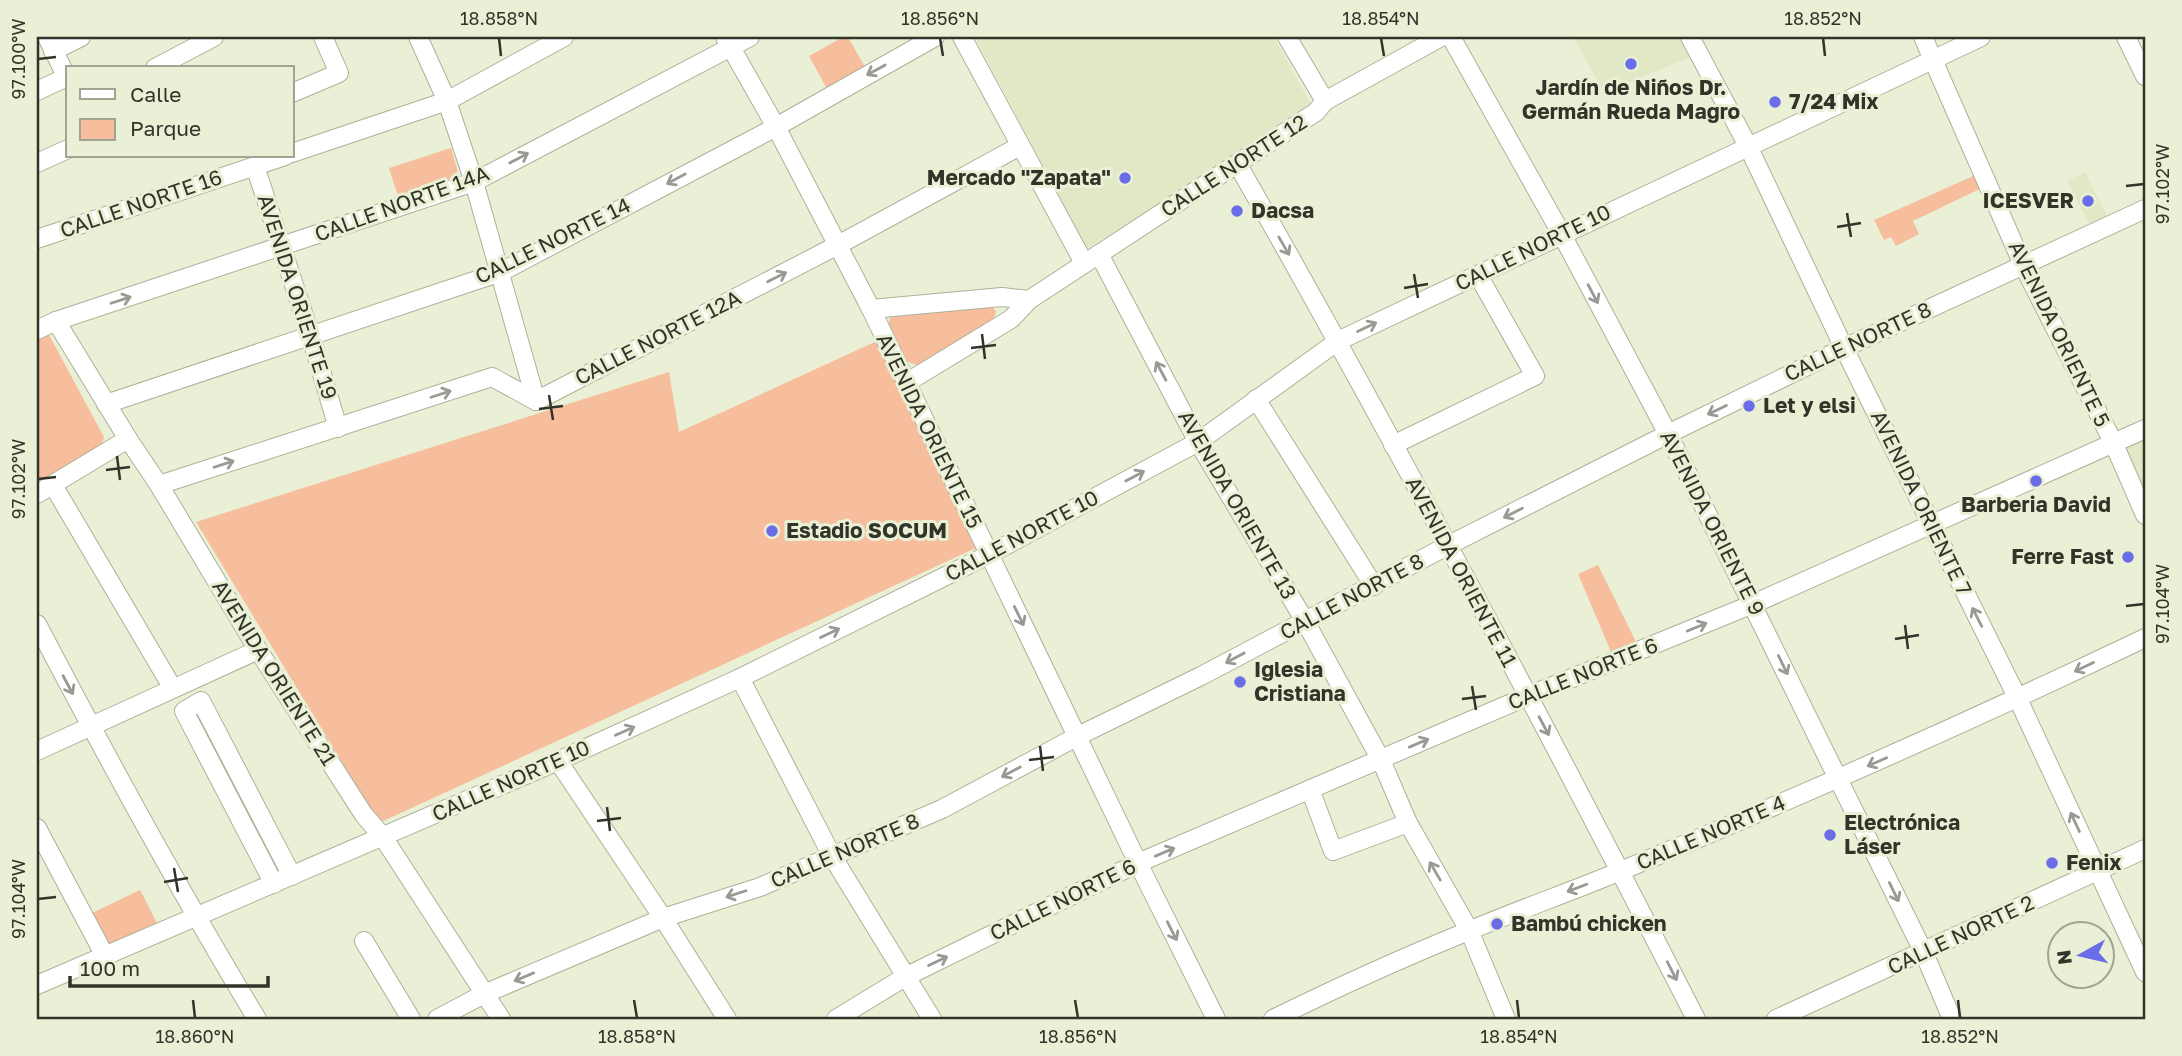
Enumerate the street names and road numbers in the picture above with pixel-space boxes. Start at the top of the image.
street label: CALLE NORTE 12 [1156,108,1311,222]
street label: CALLE NORTE 14A [311,159,492,247]
street label: CALLE NORTE 16 [56,163,225,243]
street label: AVENIDA ORIENTE 19 [252,191,343,403]
street label: CALLE NORTE 14 [471,191,634,289]
street label: CALLE NORTE 10 [1451,198,1615,296]
street label: AVENIDA ORIENTE 5 [2004,236,2116,431]
street label: CALLE NORTE 12A [570,284,745,390]
street label: CALLE NORTE 8 [1780,296,1935,387]
street label: AVENIDA ORIENTE 15 [871,329,988,532]
street label: AVENIDA ORIENTE 13 [1173,405,1303,604]
street label: AVENIDA ORIENTE 7 [1866,406,1978,599]
street label: AVENIDA ORIENTE 9 [1655,426,1771,619]
street label: AVENIDA ORIENTE 11 [1401,472,1523,671]
street label: CALLE NORTE 10 [940,484,1103,586]
street label: CALLE NORTE 8 [1275,547,1428,645]
street label: AVENIDA ORIENTE 21 [207,575,343,770]
street label: CALLE NORTE 6 [1504,631,1661,715]
street label: CALLE NORTE 10 [428,734,593,826]
street label: CALLE NORTE 4 [1632,789,1789,875]
street label: CALLE NORTE 8 [766,807,923,893]
street label: CALLE NORTE 6 [985,853,1140,946]
street label: CALLE NORTE 2 [1883,889,2038,979]

